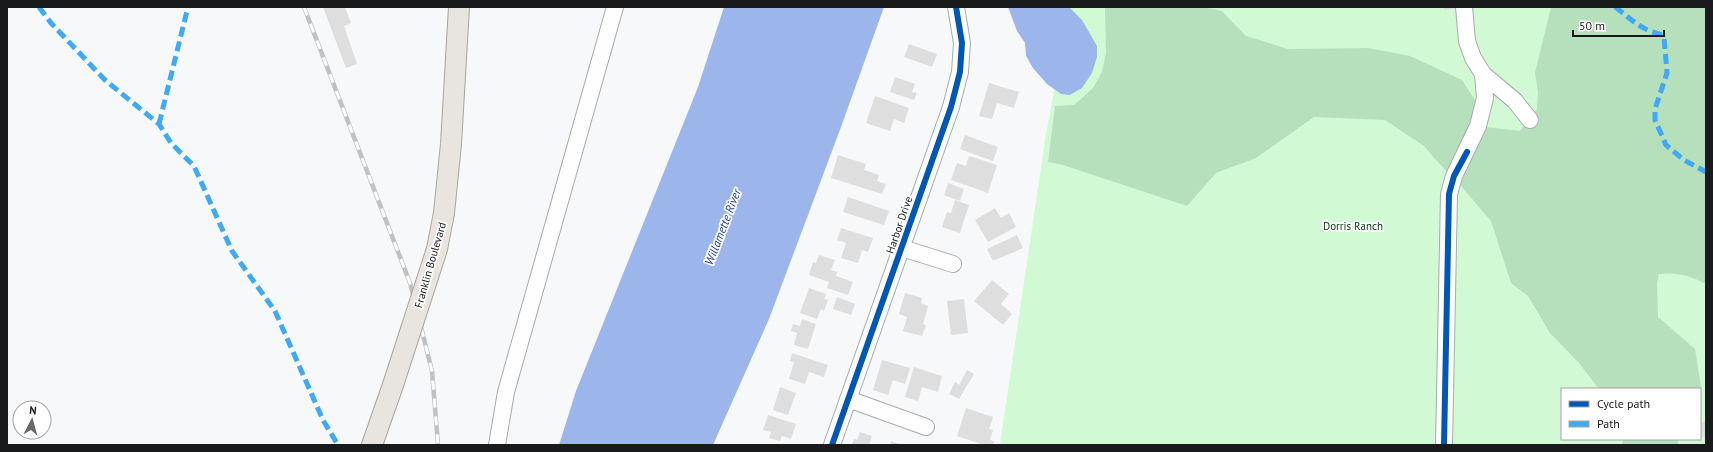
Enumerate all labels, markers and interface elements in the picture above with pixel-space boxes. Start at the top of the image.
scale bar [1573,12,1664,38]
text: 50 m [1579,18,1605,33]
water label: Willamette River [701,186,744,267]
street label: Harbor Drive [883,194,915,256]
park label: Dorris Ranch [1323,219,1383,233]
street label: Franklin Boulevard [411,220,449,309]
legend [1561,388,1701,440]
text: Cycle path [1597,396,1650,411]
north arrow [12,400,52,440]
text: N [29,403,37,417]
text: Path [1597,416,1620,431]

